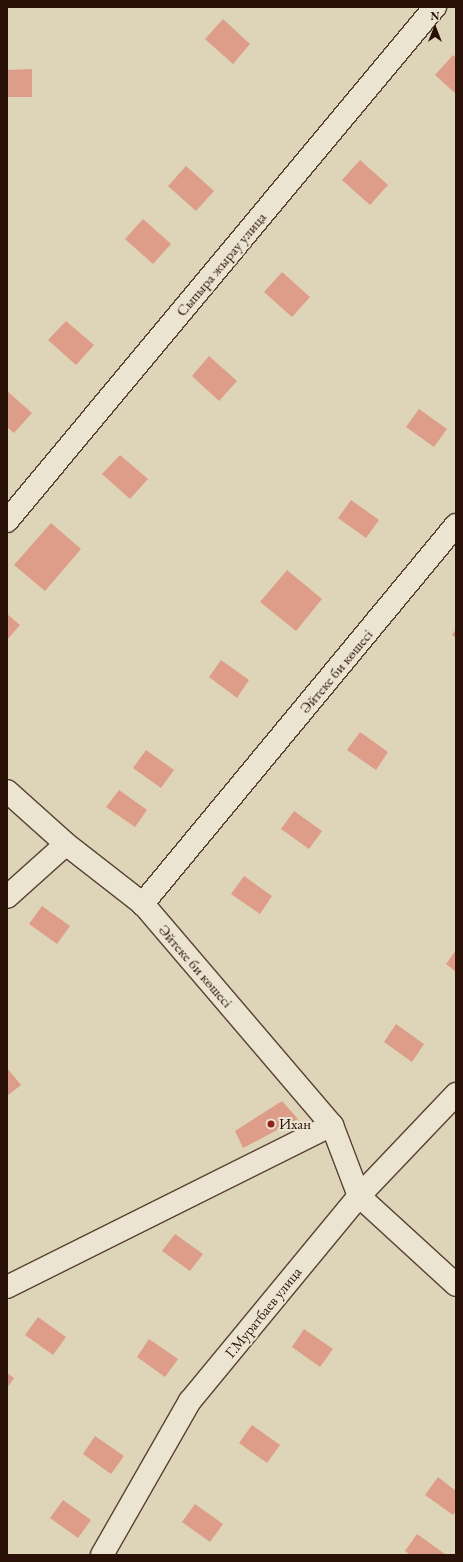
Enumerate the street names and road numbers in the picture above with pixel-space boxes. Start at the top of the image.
street label: Сыпыра жырау улица [172,208,270,320]
street label: Әйтеке би көшесі [296,625,376,717]
street label: Әйтеке би көшесі [155,921,237,1011]
street label: Г.Муратбаев улица [221,1263,305,1361]

